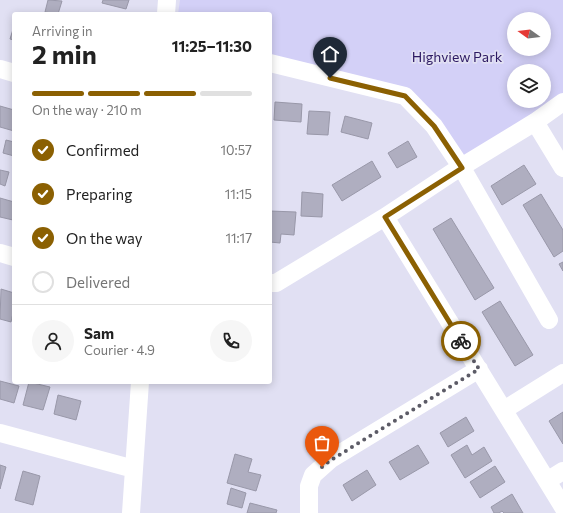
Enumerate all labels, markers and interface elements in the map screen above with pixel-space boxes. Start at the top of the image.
north arrow [507,12,551,56]
map controls [507,12,551,108]
text: Arriving in [32,23,92,39]
text: 11:25–11:30 [172,37,252,55]
pin [313,37,347,78]
text: 2 min [32,38,97,69]
icon: home [319,43,341,65]
park label: Highview Park [412,48,503,65]
button: layers [507,64,551,108]
text: On the way · 210 m [32,102,141,118]
icon: check [32,139,54,161]
text: Confirmed [66,141,139,159]
text: 10:57 [221,142,252,158]
icon: check [32,183,54,205]
text: Preparing [66,185,132,203]
text: 11:15 [225,186,252,202]
icon: check [32,227,54,249]
text: On the way [66,229,143,247]
text: 11:17 [225,230,252,246]
text: Delivered [66,273,130,291]
button: person [32,320,74,362]
button: phone [210,320,252,362]
courier [441,321,481,361]
text: Sam [84,324,114,342]
icon: bike [450,330,472,352]
text: Courier · 4.9 [84,342,155,358]
pin [305,426,339,467]
icon: bag [311,432,333,454]

